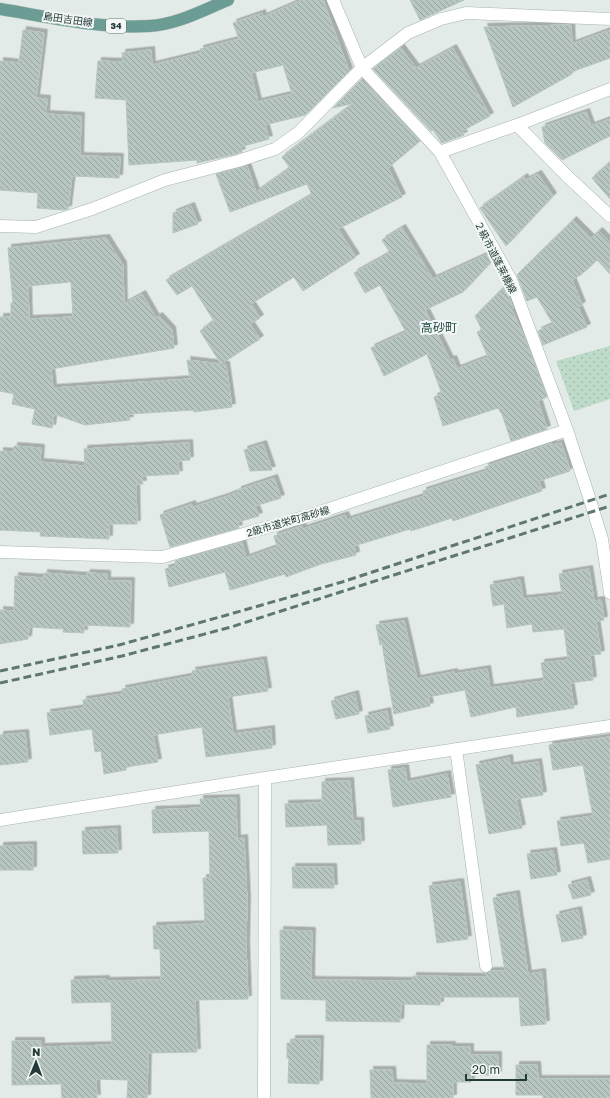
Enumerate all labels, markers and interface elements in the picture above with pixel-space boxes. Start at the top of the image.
street label: 島田吉田線 [42,10,94,28]
road number: 34 [106,19,126,33]
street label: ２級市道蓬莱橋線 [472,219,520,295]
district label: 高砂町 [421,320,457,335]
street label: 2級市道栄町高砂線 [245,503,331,539]
north arrow [16,1042,56,1082]
text: N [32,1045,40,1058]
scale bar [466,1056,526,1082]
text: 20 m [472,1062,500,1077]

